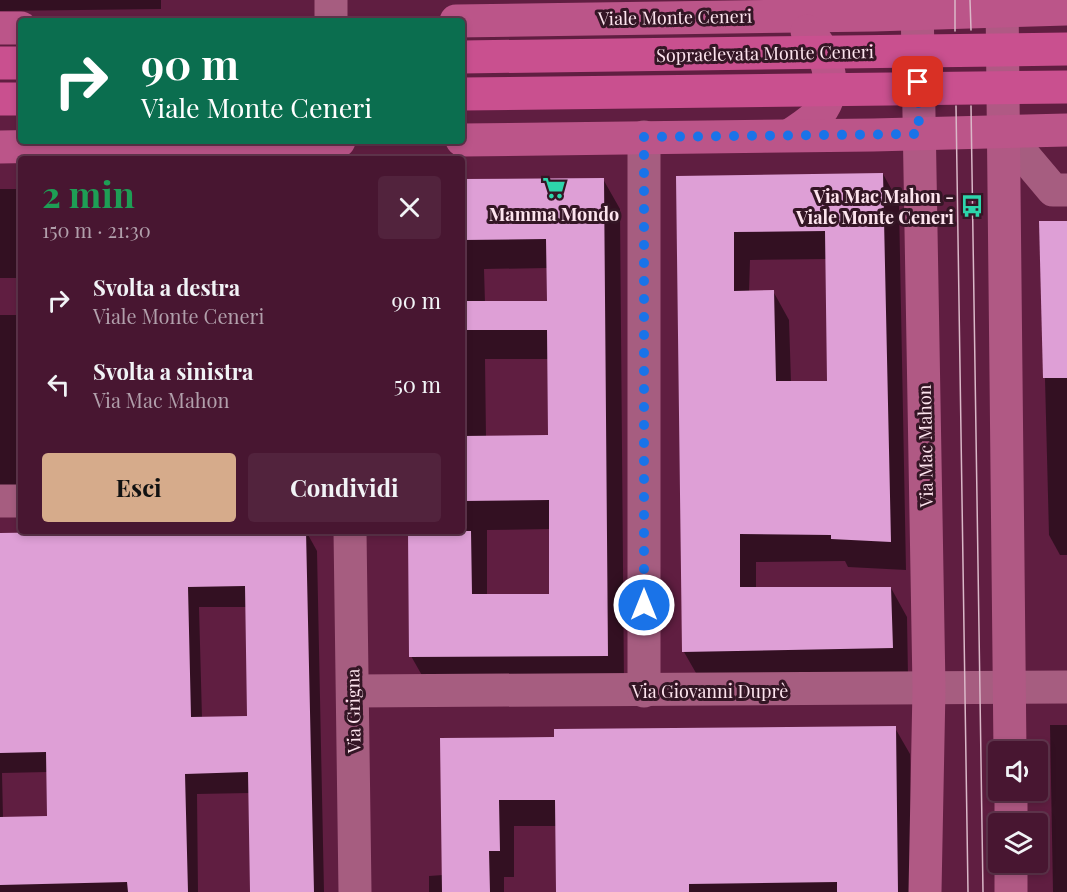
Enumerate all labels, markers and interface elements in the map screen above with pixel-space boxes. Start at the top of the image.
street label: Viale Monte Ceneri [597,4,752,30]
text: 90 m [141,35,239,91]
street label: Sopraelevata Monte Ceneri [656,39,874,67]
icon: right [42,42,120,120]
pin [892,56,943,107]
icon: arrive [901,65,934,98]
text: Viale Monte Ceneri [141,89,372,125]
text: 2 min [42,169,135,217]
supermarket icon: Mamma Mondo [541,175,567,201]
button: close [378,176,441,239]
place label: Via Mac Mahon - Viale Monte Ceneri [795,184,954,229]
bus stop icon: Via Mac Mahon - Viale Monte Ceneri [959,193,985,219]
place label: Mamma Mondo [489,202,619,226]
text: 150 m · 21:30 [42,216,151,243]
text: Svolta a destra [93,272,240,302]
icon: right [42,284,75,317]
text: 90 m [392,285,441,315]
text: Viale Monte Ceneri [93,302,264,329]
text: Svolta a sinistra [93,356,253,386]
icon: left [42,368,75,401]
text: 50 m [394,369,441,399]
street label: Via Mac Mahon [912,384,938,509]
text: Via Mac Mahon [93,386,230,413]
button: Esci [42,453,236,522]
button: Condividi [248,453,441,522]
position arrow [612,573,676,637]
street label: Via Grigna [340,669,366,754]
street label: Via Giovanni Duprè [631,679,788,703]
map controls [988,741,1048,873]
button: sound [988,741,1048,801]
button: layers [988,813,1048,873]

